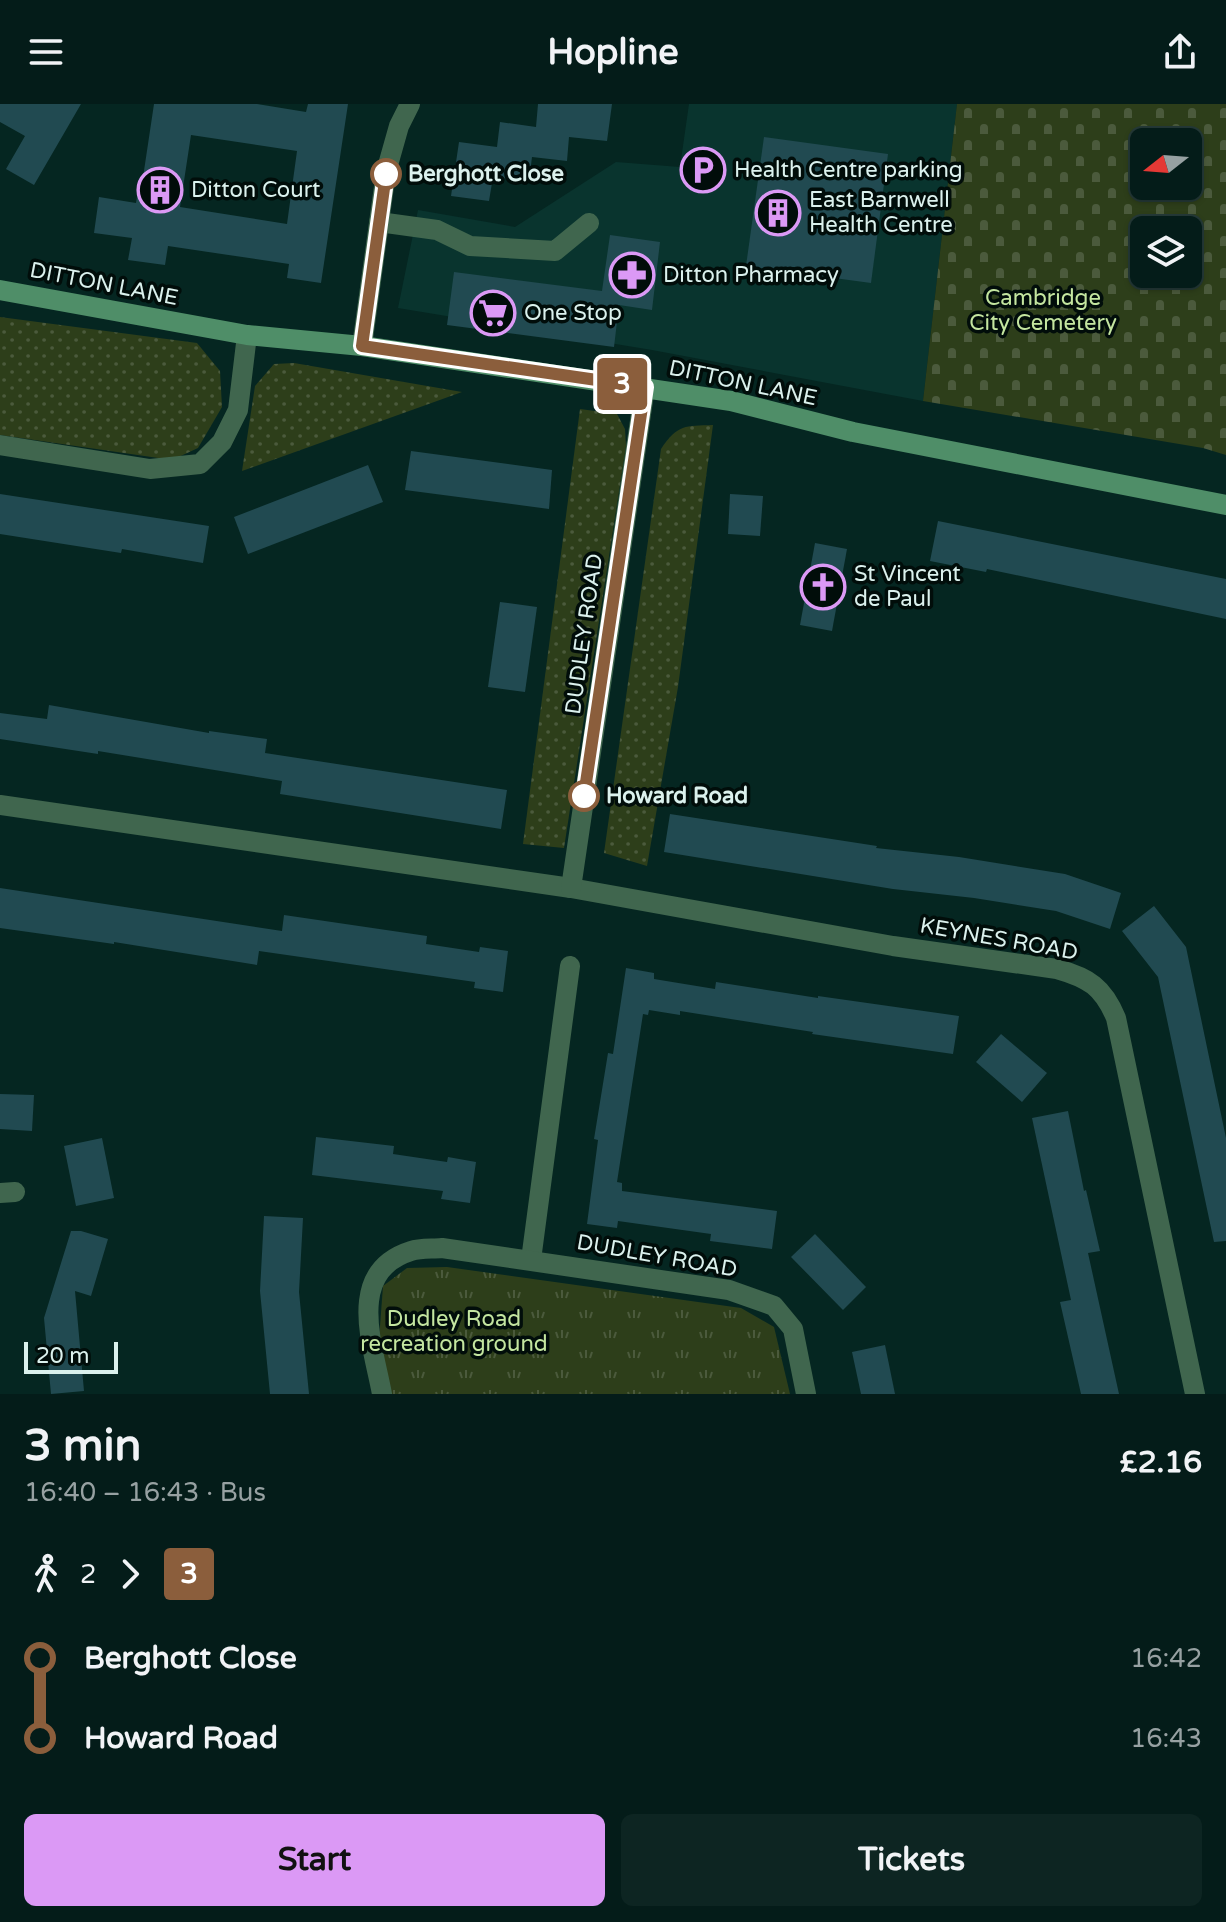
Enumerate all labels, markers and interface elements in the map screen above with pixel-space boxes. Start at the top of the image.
icon: menu [24,30,68,74]
icon: share [1158,30,1202,74]
text: Hopline [547,31,679,74]
north arrow [1130,128,1202,200]
map controls [1130,128,1202,288]
parking icon: Health Centre parking [679,146,727,194]
place label: Health Centre parking [734,157,963,183]
marker: Berghott Close [371,159,401,189]
place label: Berghott Close [408,161,564,187]
building icon: Ditton Court [136,166,184,214]
place label: Ditton Court [191,177,320,203]
place label: East Barnwell Health Centre [809,187,953,238]
building icon: East Barnwell Health Centre [754,189,802,237]
button: layers [1130,216,1202,288]
pharmacy icon: Ditton Pharmacy [608,251,656,299]
street label: DITTON LANE [28,257,180,311]
place label: Ditton Pharmacy [663,262,839,288]
park label: Cambridge City Cemetery [969,285,1117,336]
supermarket icon: One Stop [469,289,517,337]
place label: One Stop [524,300,622,326]
street label: DITTON LANE [667,355,819,411]
line badge: 3 [596,358,648,410]
text: 3 [613,367,631,401]
street label: DUDLEY ROAD [560,552,608,716]
place label: St Vincent de Paul [854,561,961,612]
church icon: St Vincent de Paul [799,563,847,611]
marker: Howard Road [569,781,599,811]
place label: Howard Road [606,783,748,809]
street label: KEYNES ROAD [918,912,1080,966]
street label: DUDLEY ROAD [575,1229,739,1283]
park label: Dudley Road recreation ground [360,1306,548,1357]
scale bar [24,1338,118,1374]
text: 20 m [36,1343,90,1369]
text: 3 min [24,1420,141,1473]
text: £2.16 [1120,1444,1202,1481]
text: 16:40 – 16:43 · Bus [24,1477,266,1508]
icon: walk [24,1552,68,1596]
icon: forward [108,1552,152,1596]
text: 3 [180,1557,198,1591]
text: 2 [80,1559,96,1590]
text: Berghott Close [84,1640,297,1677]
text: 16:42 [1130,1643,1202,1674]
text: Howard Road [84,1720,278,1757]
text: 16:43 [1130,1723,1202,1754]
button: Start [24,1814,605,1906]
button: Tickets [621,1814,1202,1906]

